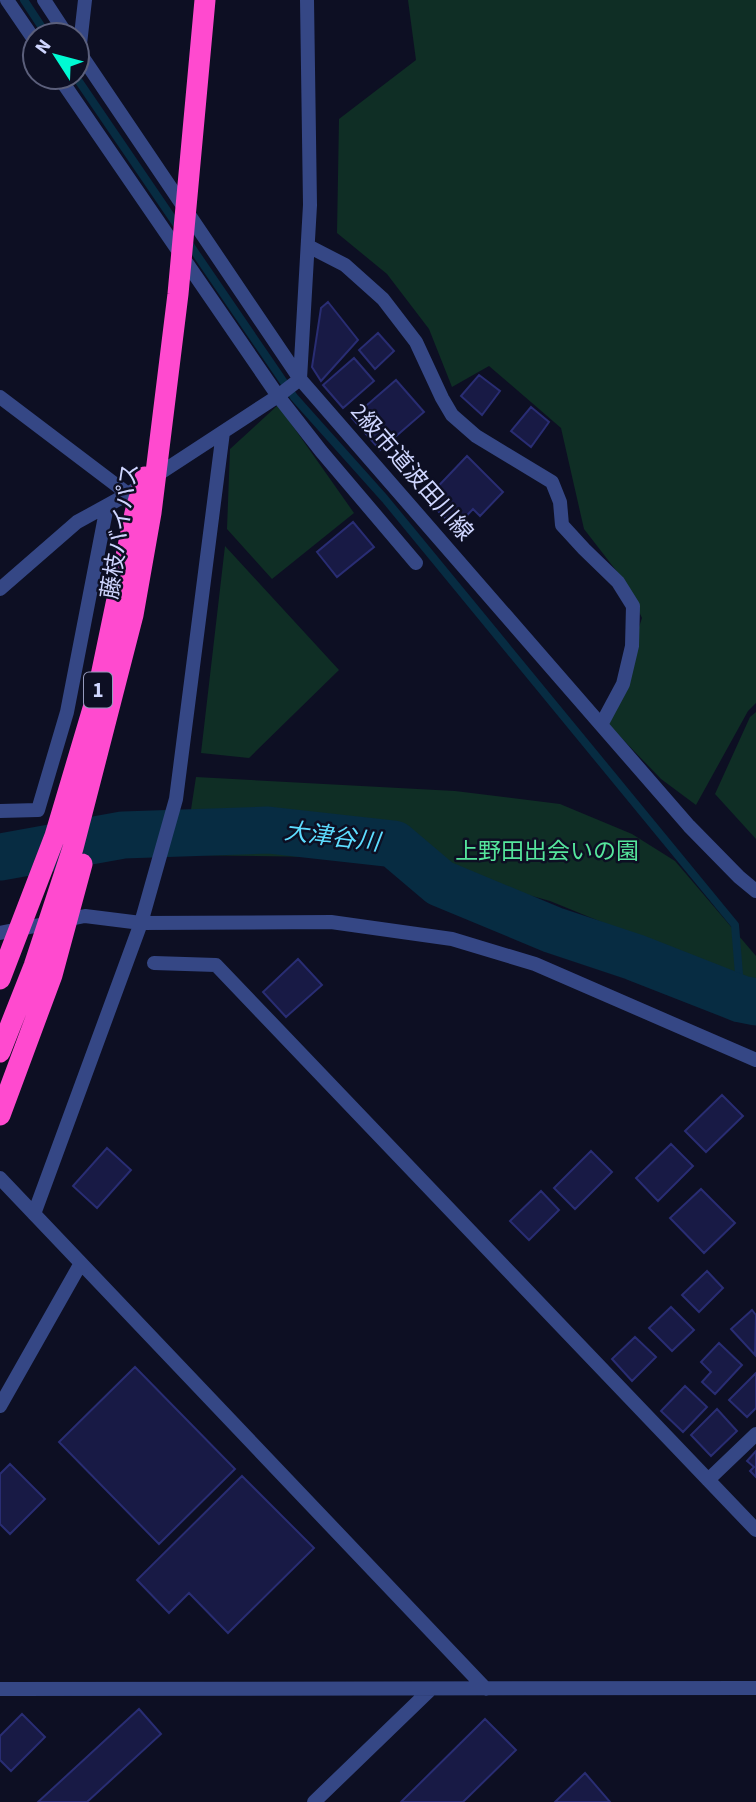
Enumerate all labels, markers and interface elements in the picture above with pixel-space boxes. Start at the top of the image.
north arrow [21,21,91,91]
text: N [29,34,58,60]
street label: 2級市道波田川線 [343,396,481,548]
street label: 藤枝バイパス [93,460,147,602]
road number: 1 [84,672,112,708]
water label: 大津谷川 [282,814,385,861]
park label: 上野田出会いの園 [455,835,639,868]

